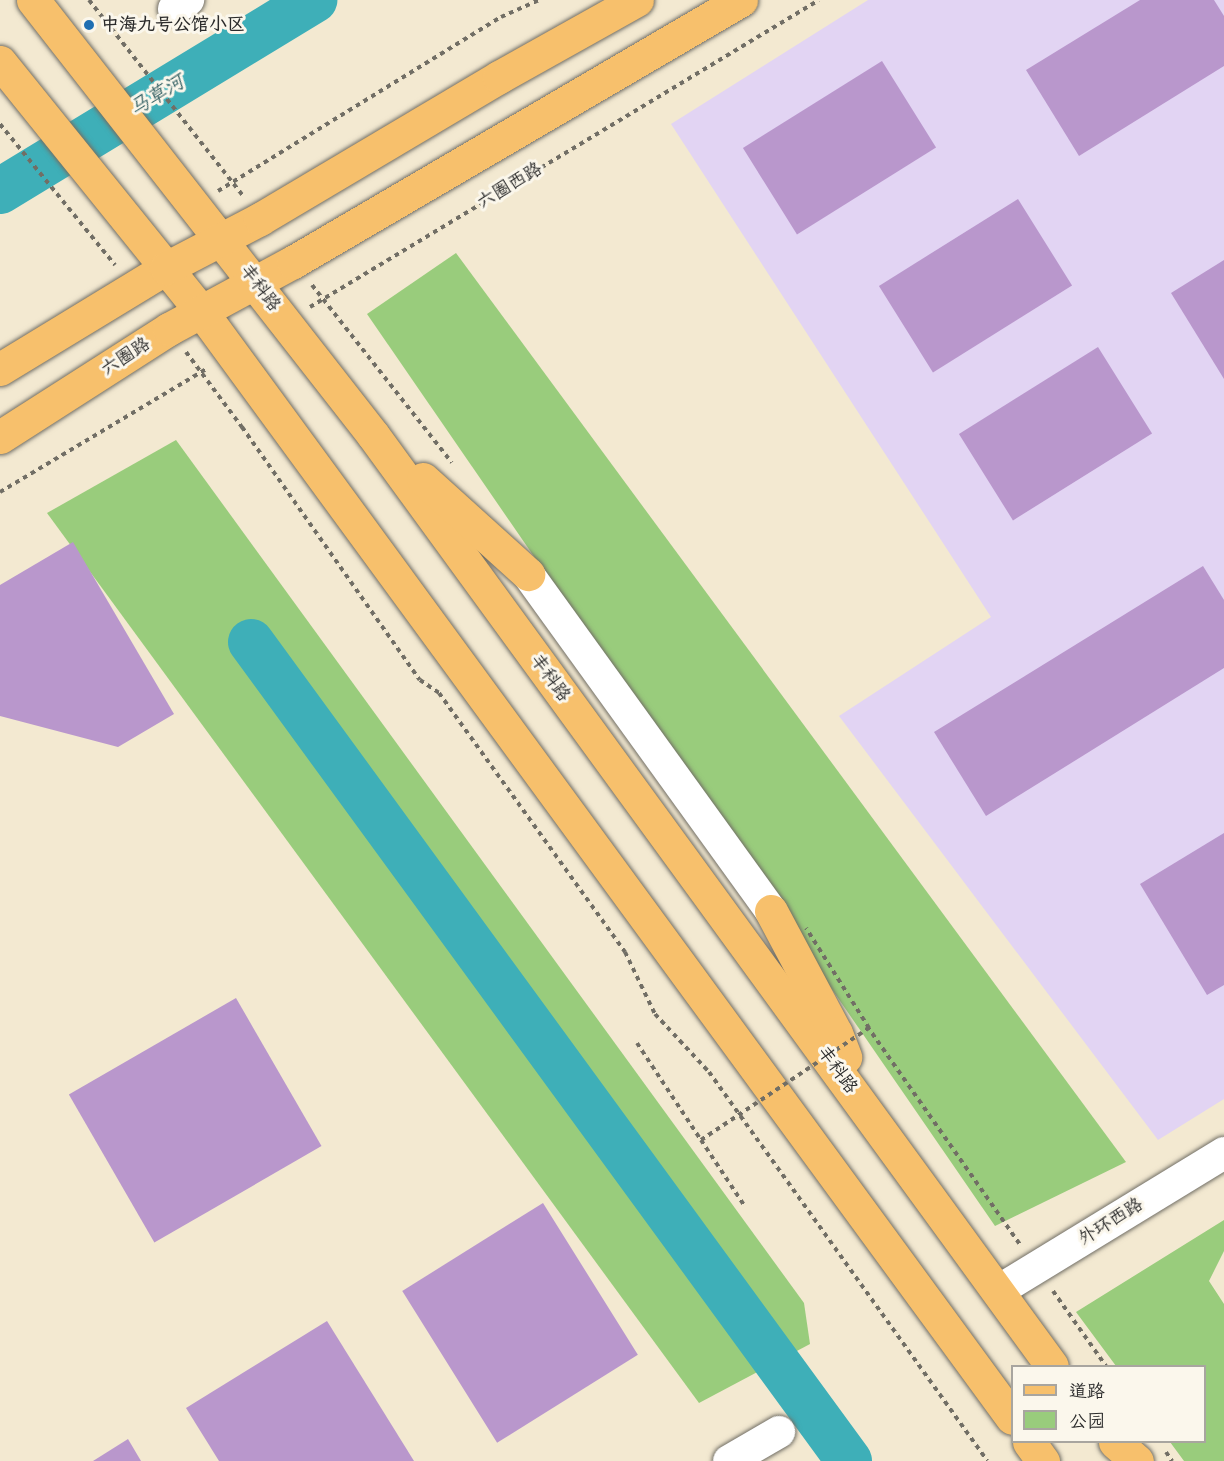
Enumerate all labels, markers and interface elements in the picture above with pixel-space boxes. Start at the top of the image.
place label: 中海九号公馆小区 [101,14,245,36]
marker: 中海九号公馆小区 [82,18,96,32]
water label: 马草河 [125,70,189,122]
street label: 六圈西路 [474,158,546,214]
street label: 丰科路 [235,260,285,316]
street label: 六圈路 [97,333,155,381]
street label: 丰科路 [525,650,575,706]
street label: 丰科路 [812,1042,862,1098]
street label: 外环西路 [1075,1194,1147,1250]
legend [1011,1365,1206,1443]
text: 道路 [1069,1381,1105,1402]
text: 公园 [1069,1411,1105,1432]

